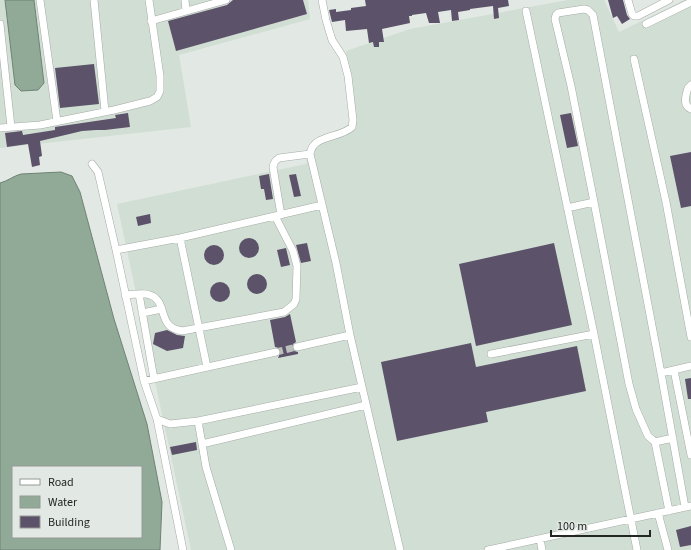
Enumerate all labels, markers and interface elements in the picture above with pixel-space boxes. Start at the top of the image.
legend [12,466,142,538]
text: Road [48,474,74,491]
text: Water [48,494,78,511]
scale bar [551,512,650,538]
text: Building [48,514,90,531]
text: 100 m [557,518,587,535]

